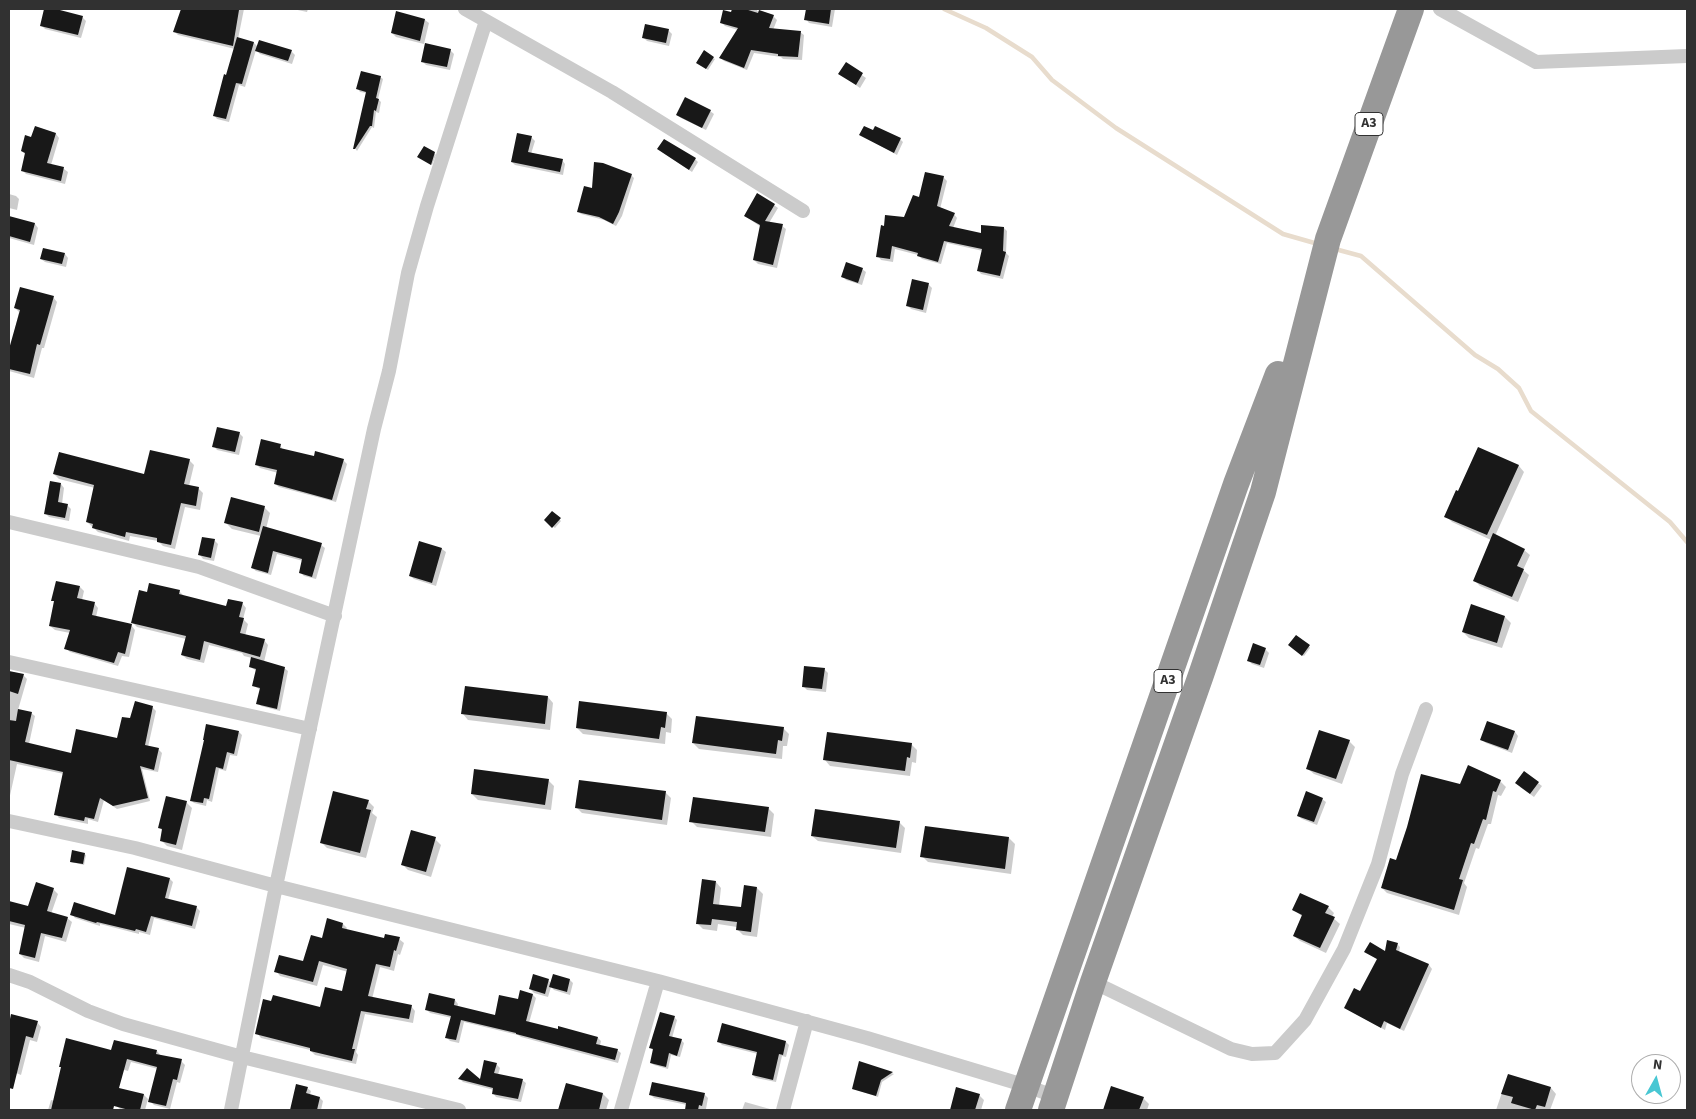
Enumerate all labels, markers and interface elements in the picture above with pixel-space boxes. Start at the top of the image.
road number: A3 [1355,112,1383,136]
road number: A3 [1154,669,1182,692]
north arrow [1631,1054,1681,1104]
text: N [1652,1055,1664,1076]

